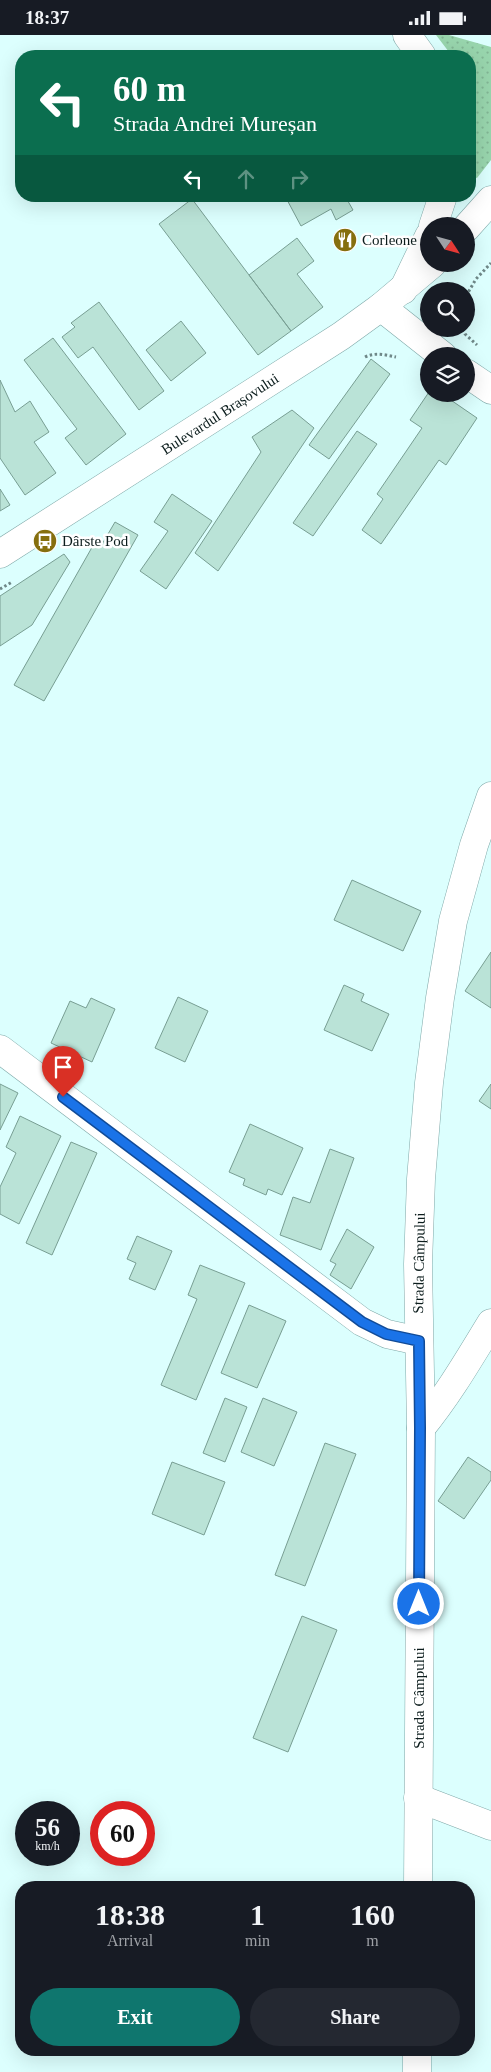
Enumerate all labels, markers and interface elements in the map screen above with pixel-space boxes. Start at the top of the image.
text: 18:37 [25,7,69,28]
icon: left [30,70,95,135]
text: 60 m [113,70,186,109]
text: Strada Andrei Mureșan [113,111,317,136]
icon: left [179,165,207,193]
icon: ahead [232,165,260,193]
icon: right [285,165,313,193]
north arrow [420,217,475,273]
map controls [420,217,475,402]
restaurant icon: Corleone [332,227,358,253]
place label: Corleone [362,232,417,248]
button: search [420,282,475,337]
button: layers [420,347,475,402]
street label: Bulevardul Brașovului [159,370,282,459]
bus stop icon: Dârste Pod [32,528,58,554]
place label: Dârste Pod [62,533,129,549]
pin [42,1046,84,1097]
icon: arrive [49,1053,77,1081]
street label: Strada Câmpului [410,1212,428,1314]
position arrow [392,1577,444,1629]
street label: Strada Câmpului [411,1647,427,1749]
speed limit sign: 60 [90,1801,155,1866]
text: 56 [35,1814,60,1841]
text: km/h [35,1839,60,1853]
text: 18:38 [95,1898,165,1931]
text: 1 [250,1898,265,1931]
text: 160 [350,1898,395,1931]
text: Arrival [107,1932,153,1949]
text: min [245,1932,270,1949]
text: m [366,1932,379,1949]
button: Exit [30,1988,240,2046]
button: Share [250,1988,460,2046]

